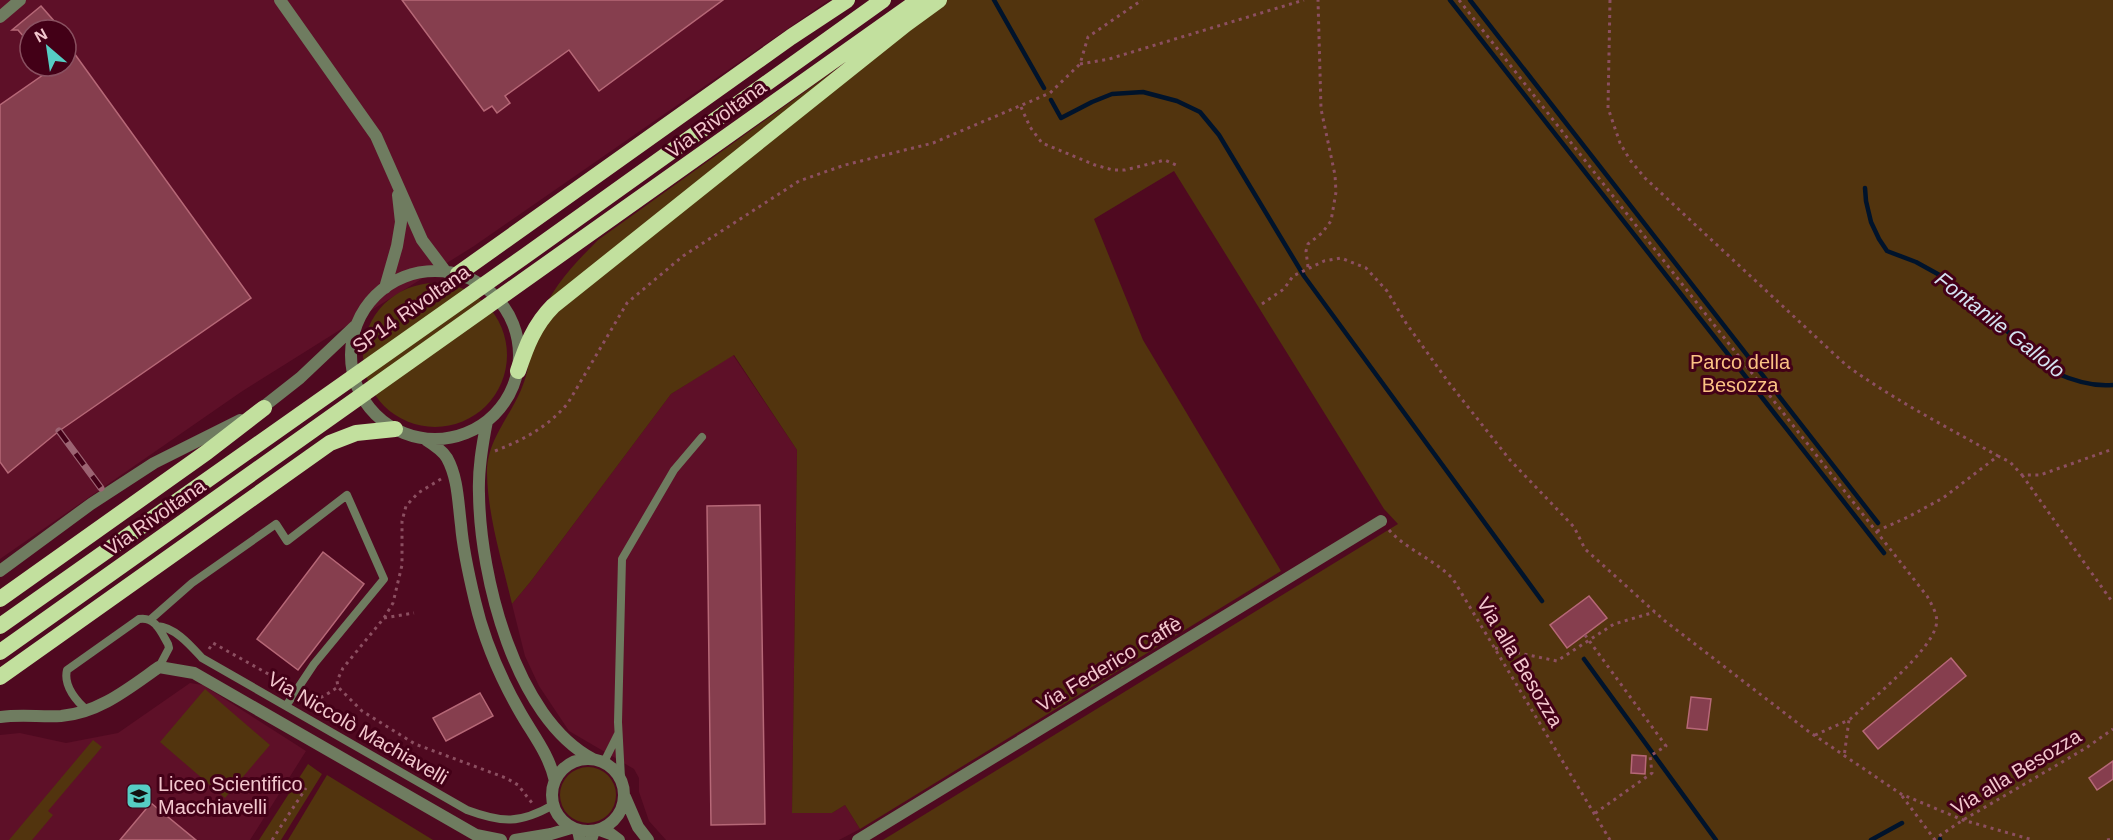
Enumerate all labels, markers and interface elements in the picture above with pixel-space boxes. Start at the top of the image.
north arrow [18,18,78,78]
text: N [32,25,50,46]
street label: Via Rivoltana [662,75,771,162]
street label: SP14 Rivoltana [348,260,474,358]
water label: Fontanile Gallolo [1931,267,2070,382]
park label: Parco della Besozza [1690,351,1791,396]
street label: Via Rivoltana [101,474,210,560]
street label: Via alla Besozza [1473,593,1568,732]
street label: Via Federico Caffè [1033,612,1185,716]
street label: Via Niccolò Machiavelli [264,667,452,789]
street label: Via alla Besozza [1947,724,2086,819]
place label: Liceo Scientifico Macchiavelli [158,773,303,818]
school or university icon: Liceo Scientifico Macchiavelli [124,781,154,811]

